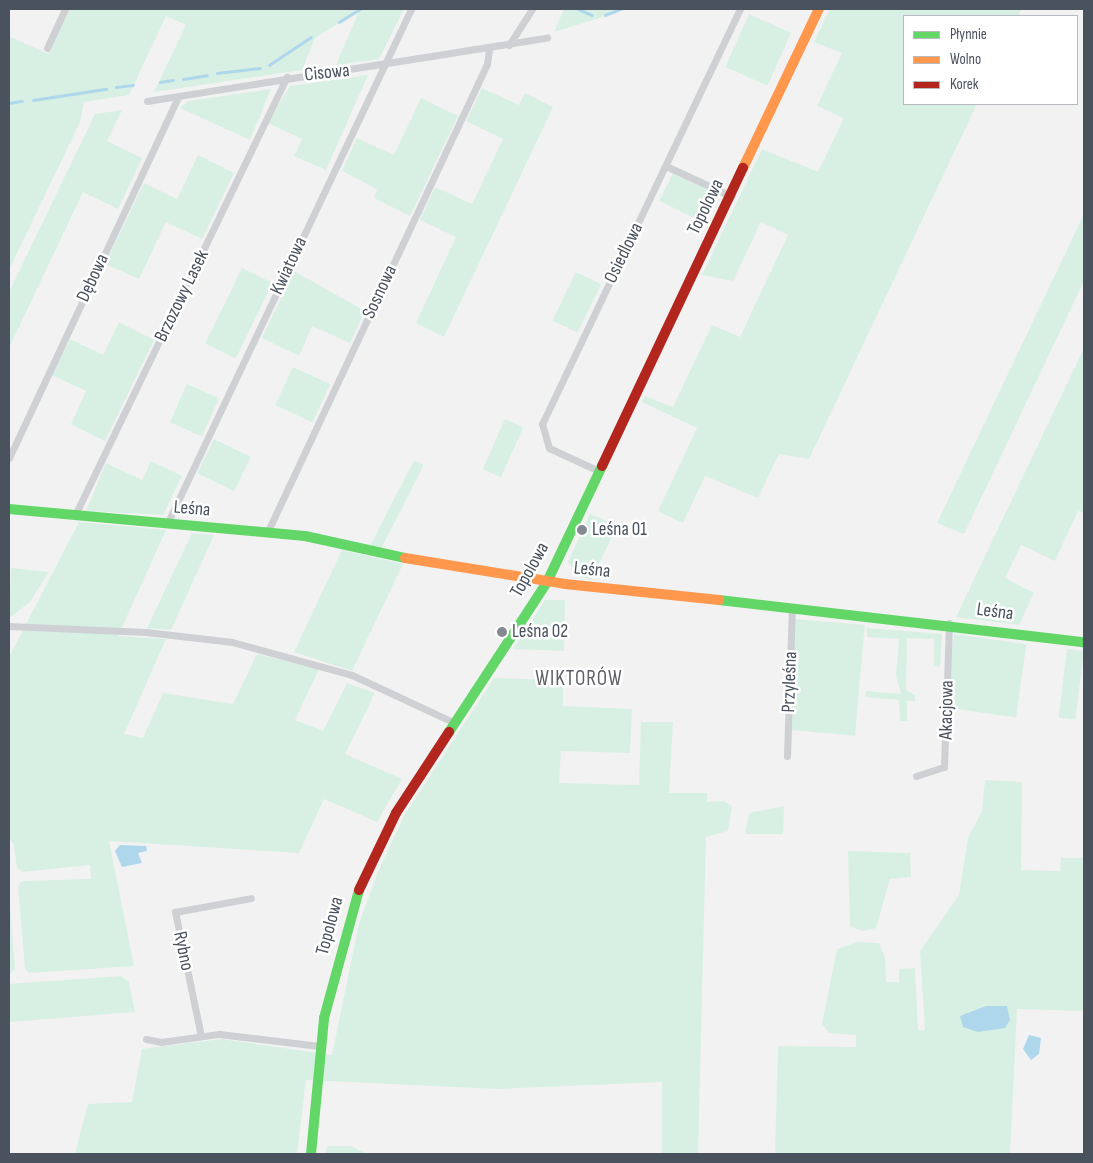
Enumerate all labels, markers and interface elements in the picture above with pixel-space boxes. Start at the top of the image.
legend [903,15,1078,105]
text: Płynnie [950,25,987,44]
text: Wolno [950,50,981,69]
street label: Cisowa [303,59,351,87]
text: Korek [950,75,979,94]
street label: Topolowa [683,175,729,239]
street label: Osiedlowa [600,219,648,287]
street label: Kwiatowa [266,234,312,298]
street label: Brzozowy Lasek [150,246,214,346]
street label: Dębowa [72,250,114,306]
street label: Sosnowa [358,262,402,322]
street label: Leśna [173,496,211,522]
place label: Leśna 01 [592,519,647,541]
marker: Leśna 01 [576,524,588,536]
street label: Topolowa [506,539,554,601]
street label: Leśna [573,557,611,583]
street label: Leśna [975,598,1015,626]
place label: Leśna 02 [512,621,568,643]
marker: Leśna 02 [496,626,508,638]
street label: Przyleśna [778,651,802,713]
district label: WIKTORÓW [534,666,624,692]
street label: Akacjowa [935,680,959,740]
street label: Topolowa [311,894,349,958]
street label: Rybno [168,929,198,973]

